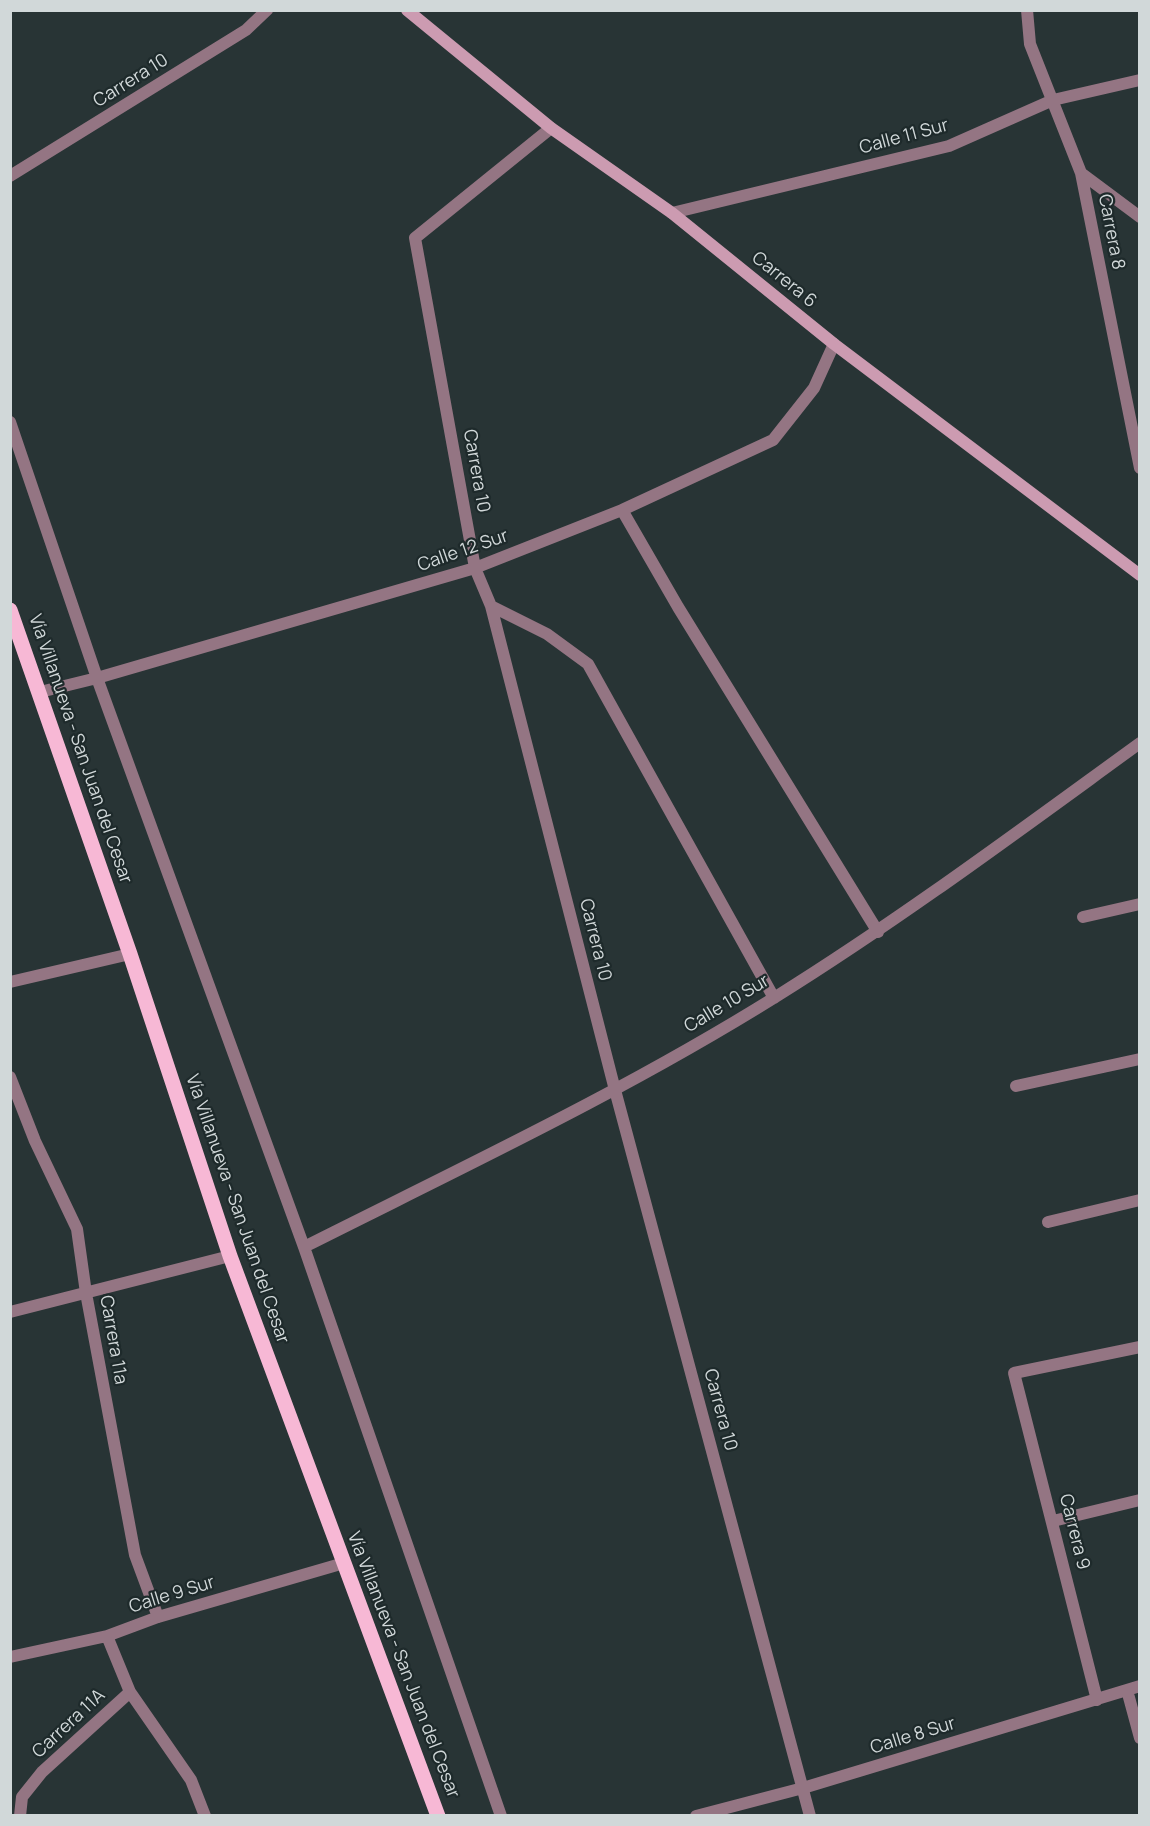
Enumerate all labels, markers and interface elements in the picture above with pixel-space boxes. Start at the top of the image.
street label: Carrera 10 [90,50,172,112]
street label: Calle 11 Sur [857,115,951,159]
street label: Carrera 8 [1093,192,1129,272]
street label: Carrera 6 [747,247,821,313]
street label: Carrera 10 [458,428,494,514]
street label: Calle 12 Sur [415,525,511,577]
street label: Vía Villanueva - San Juan del Cesar [24,612,136,886]
street label: Carrera 10 [574,897,616,983]
street label: Calle 10 Sur [681,970,773,1038]
street label: Vía Villanueva - San Juan del Cesar [181,1072,293,1346]
street label: Carrera 11a [95,1294,131,1386]
street label: Carrera 10 [699,1367,741,1453]
street label: Carrera 9 [1054,1492,1094,1572]
street label: Vía Villanueva - San Juan del Cesar [342,1529,464,1801]
street label: Calle 9 Sur [127,1572,217,1618]
street label: Carrera 11A [28,1685,110,1763]
street label: Calle 8 Sur [868,1713,958,1759]

